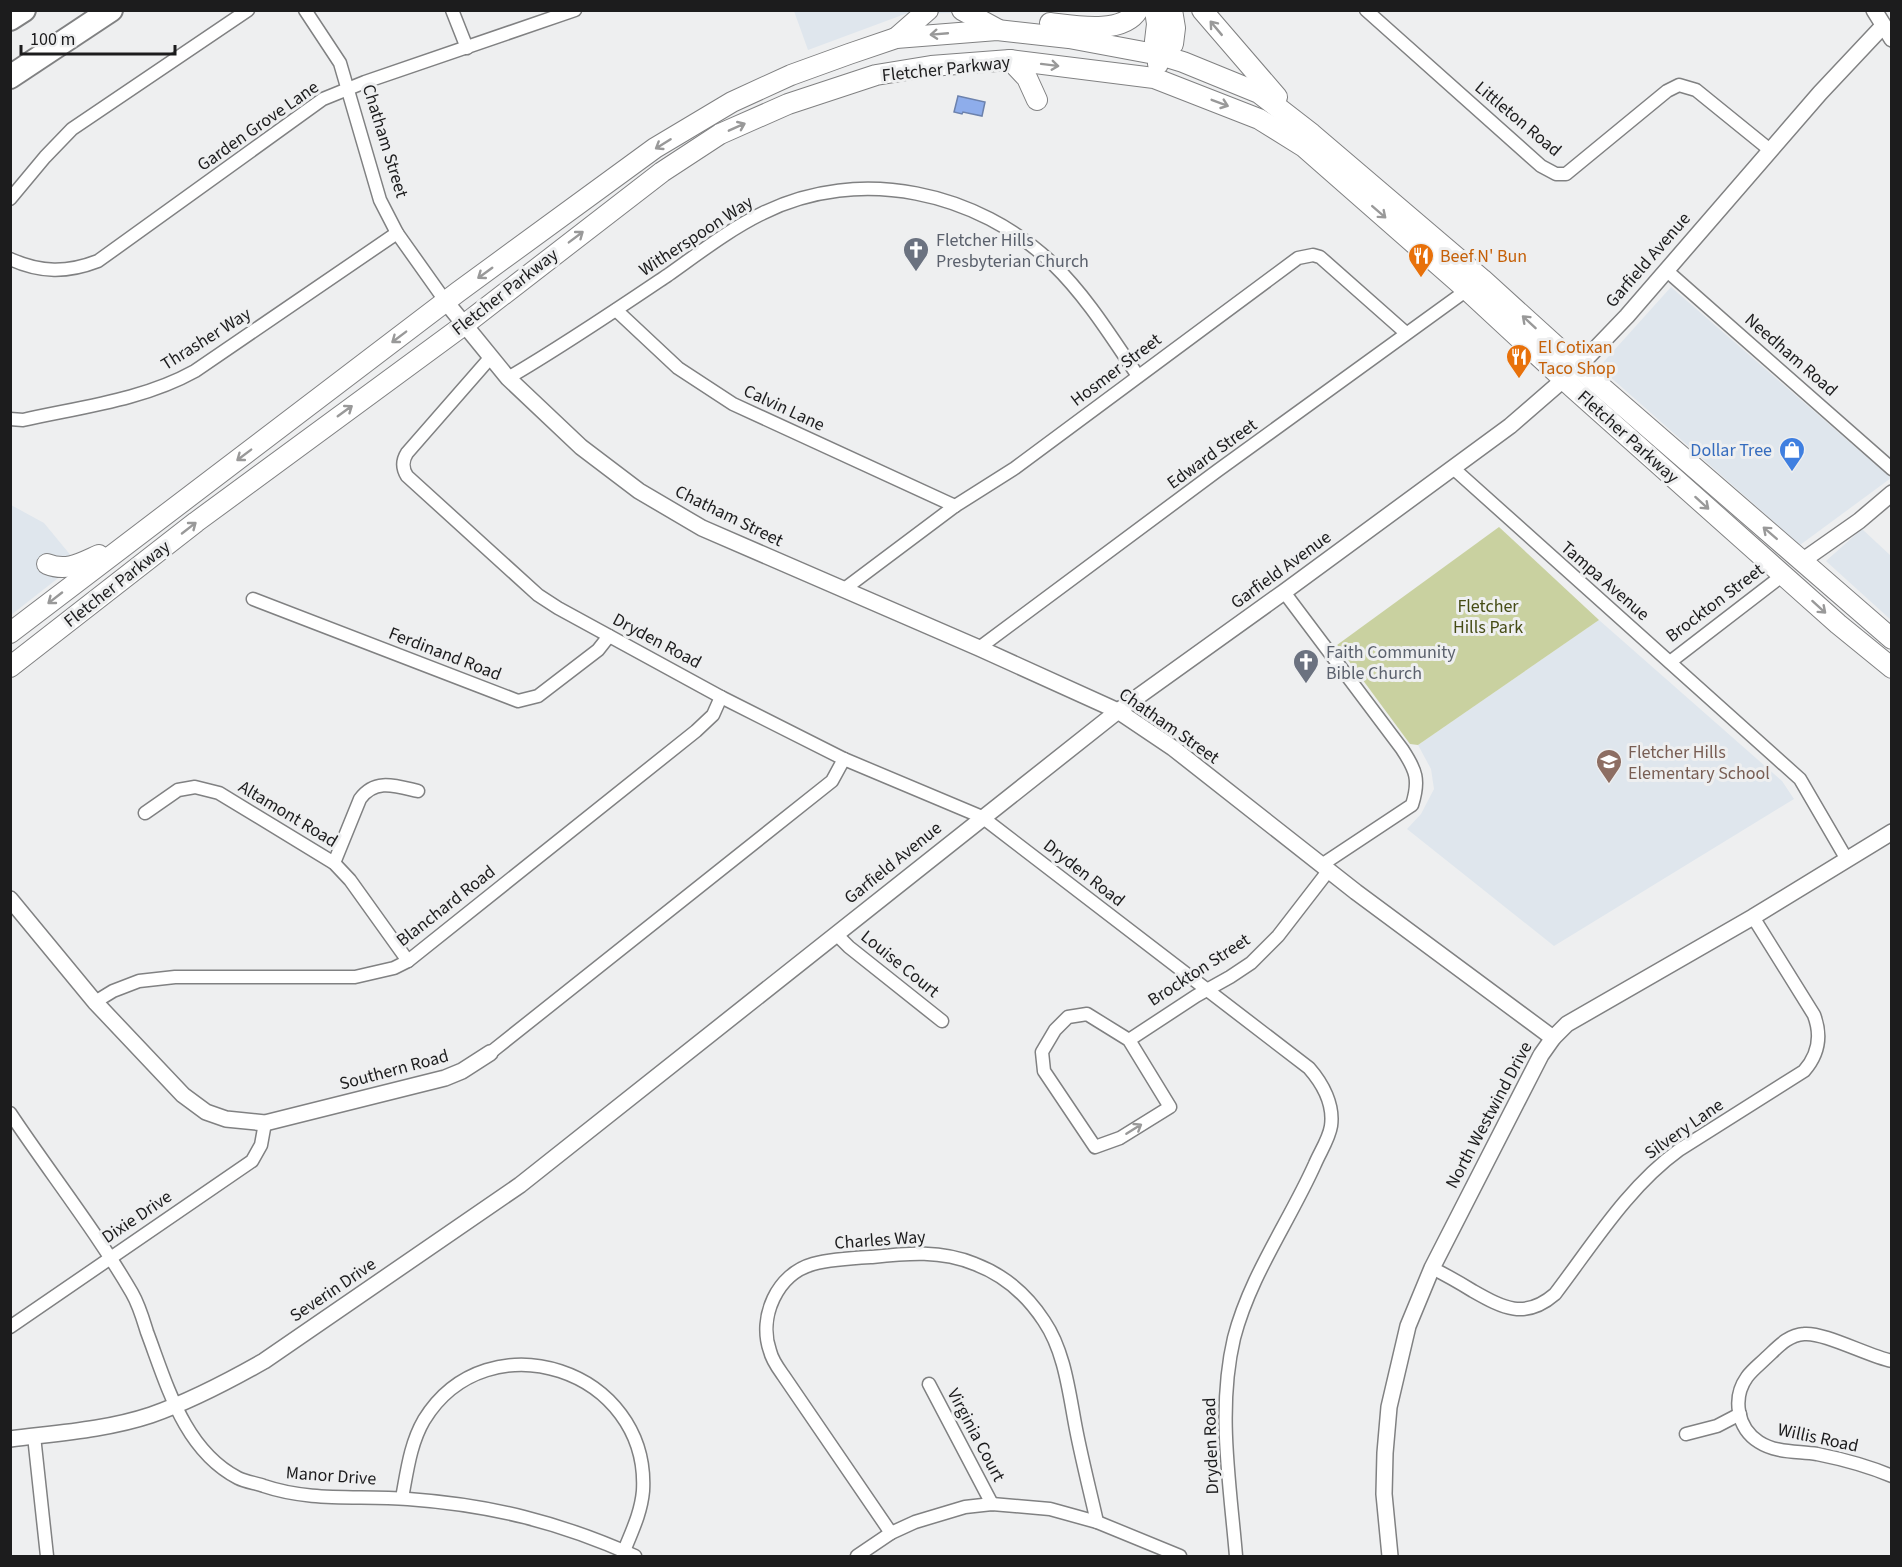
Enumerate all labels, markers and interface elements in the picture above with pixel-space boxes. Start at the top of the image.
scale bar [21,18,176,56]
one-way arrow [1210,20,1223,36]
text: 100 m [30,27,75,52]
one-way arrow [929,29,949,40]
street label: Fletcher Parkway [881,50,1012,88]
one-way arrow [1039,60,1059,71]
street label: Garden Grove Lane [192,75,324,177]
street label: Littleton Road [1469,75,1567,163]
street label: Chatham Street [356,81,414,201]
one-way arrow [1210,99,1228,110]
one-way arrow [727,120,745,132]
one-way arrow [654,137,671,150]
street label: Witherspoon Way [634,189,758,282]
one-way arrow [1371,205,1386,219]
street label: Garfield Avenue [1600,207,1696,313]
place label: Fletcher Hills Presbyterian Church [936,228,1089,274]
one-way arrow [568,231,584,243]
church icon: Fletcher Hills Presbyterian Church [901,235,931,273]
restaurant icon: Beef N' Bun [1406,241,1436,279]
street label: Fletcher Parkway [447,242,564,341]
place label: Beef N' Bun [1440,244,1527,269]
one-way arrow [478,267,494,279]
street label: Thrasher Way [156,301,256,377]
street label: Needham Road [1739,308,1843,402]
one-way arrow [1522,315,1537,329]
street label: Hosmer Street [1065,328,1167,412]
one-way arrow [392,331,408,343]
place label: El Cotixan Taco Shop [1538,335,1616,381]
restaurant icon: El Cotixan Taco Shop [1504,342,1534,380]
street label: Calvin Lane [739,378,829,438]
street label: Fletcher Parkway [1572,385,1685,490]
one-way arrow [337,405,353,417]
street label: Edward Street [1162,413,1262,495]
shop icon: Dollar Tree [1777,435,1807,473]
place label: Dollar Tree [1690,438,1772,463]
one-way arrow [236,448,252,461]
street label: Chatham Street [671,479,787,553]
one-way arrow [1694,496,1709,510]
one-way arrow [180,521,196,534]
street label: Garfield Avenue [1226,525,1336,615]
one-way arrow [1763,526,1778,540]
street label: Fletcher Parkway [59,534,176,633]
street label: Tampa Avenue [1555,535,1655,627]
street label: Brockton Street [1661,558,1769,648]
one-way arrow [48,592,64,605]
park label: Fletcher Hills Park [1453,594,1523,640]
one-way arrow [1811,600,1826,614]
street label: Dryden Road [608,607,706,675]
street label: Ferdinand Road [385,621,505,687]
place label: Faith Community Bible Church [1326,640,1456,686]
church icon: Faith Community Bible Church [1291,647,1321,685]
street label: Chatham Street [1114,682,1224,770]
place label: Fletcher Hills Elementary School [1628,740,1770,786]
school or university icon: Fletcher Hills Elementary School [1594,747,1624,785]
street label: Altamont Road [234,774,342,854]
street label: Garfield Avenue [839,816,947,910]
street label: Dryden Road [1038,833,1130,913]
street label: Blanchard Road [391,859,501,953]
street label: Louise Court [855,924,945,1004]
street label: Brockton Street [1143,928,1255,1012]
street label: North Westwind Drive [1440,1037,1538,1193]
street label: Southern Road [337,1043,451,1097]
street label: Silvery Lane [1639,1093,1729,1165]
one-way arrow [1125,1123,1142,1135]
street label: Dixie Drive [97,1184,177,1250]
street label: Charles Way [834,1224,927,1256]
street label: Severin Drive [285,1252,381,1328]
street label: Virginia Court [941,1384,1011,1486]
street label: Dryden Road [1197,1397,1225,1495]
street label: Willis Road [1775,1417,1861,1459]
street label: Manor Drive [285,1460,377,1492]

